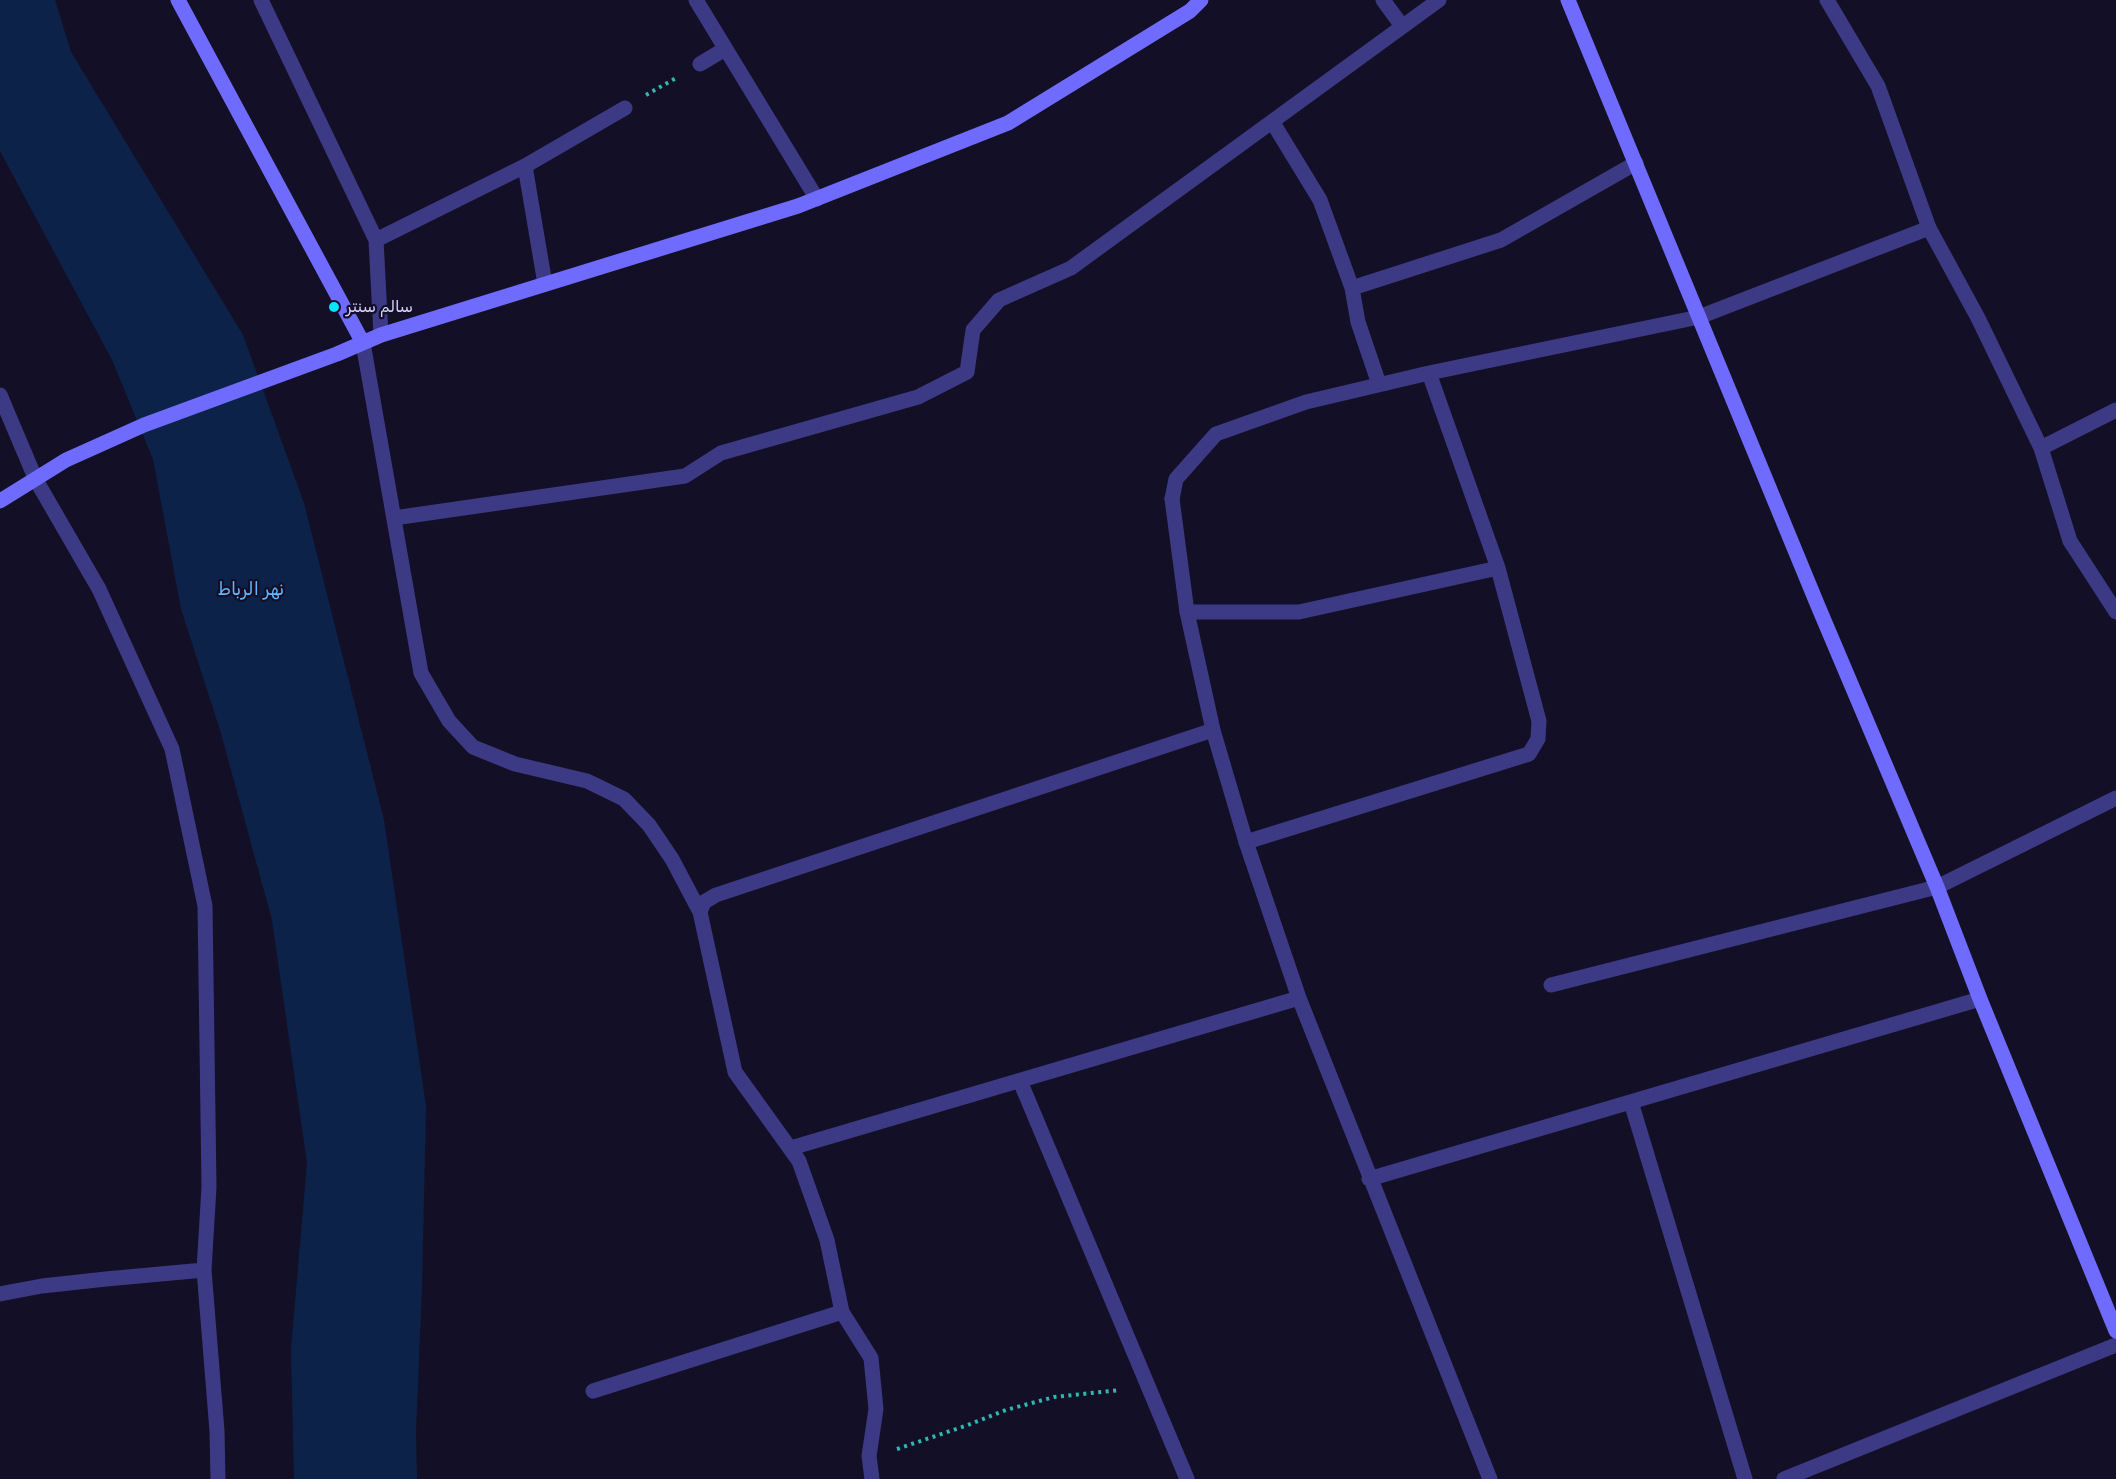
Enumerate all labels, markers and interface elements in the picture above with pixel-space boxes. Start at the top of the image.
place label: سالم سنتر [346,297,413,317]
marker: سالم سنتر [327,300,341,314]
water label: نهر الرباط [218,579,284,601]

